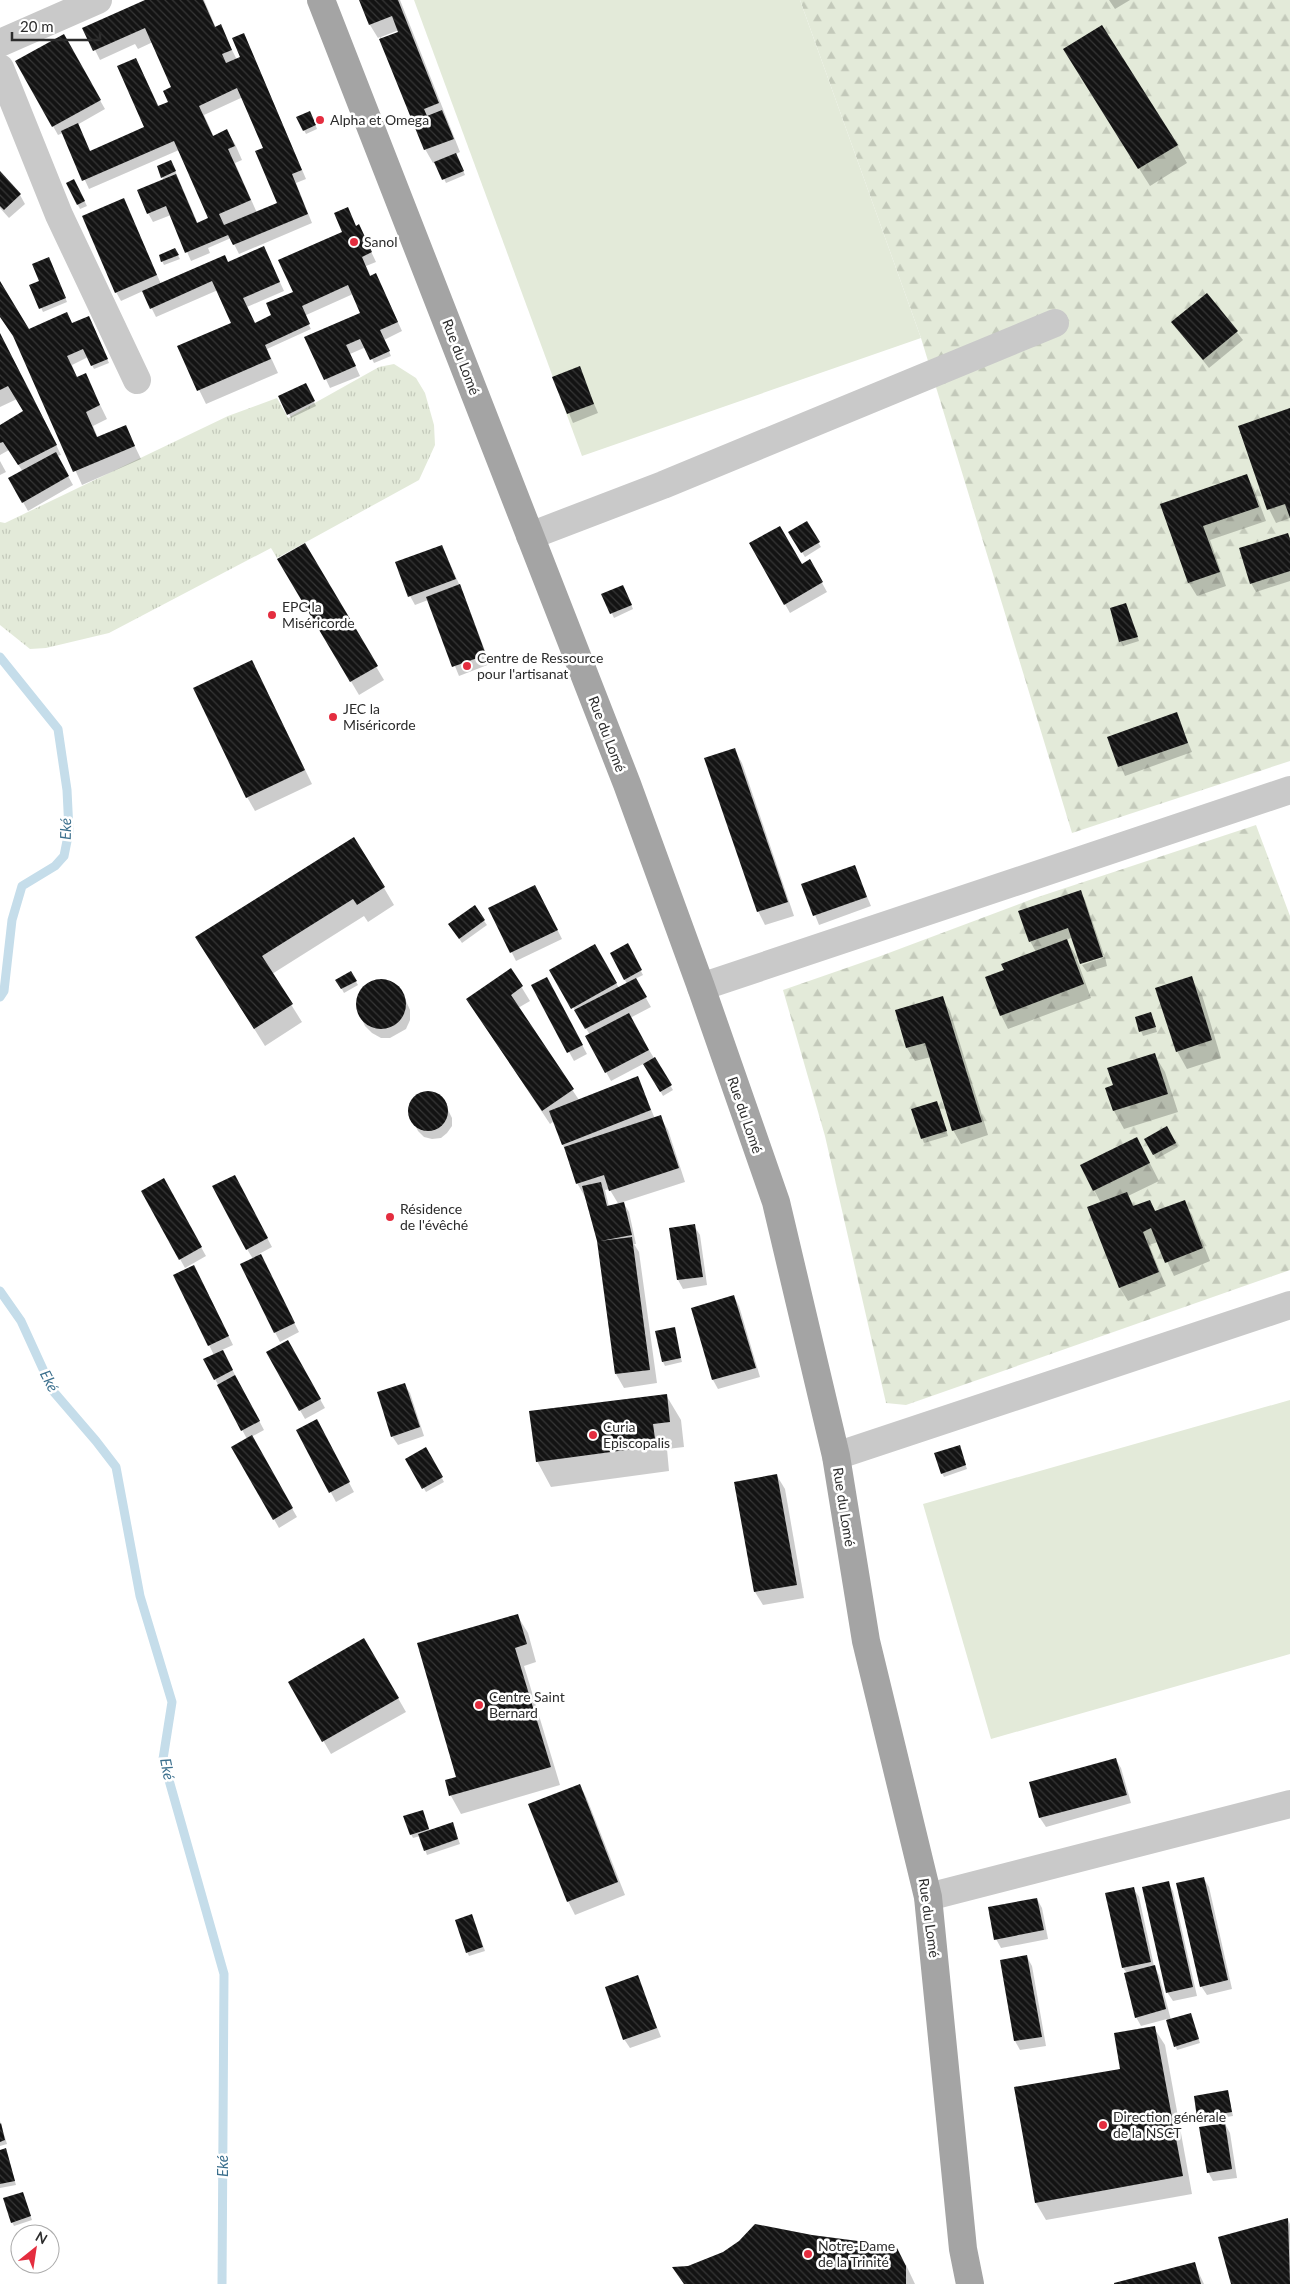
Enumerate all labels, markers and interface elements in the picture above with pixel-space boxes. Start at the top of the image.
scale bar [12,10,100,42]
text: 20 m [20,17,54,35]
place label: Alpha et Omega [330,111,429,128]
marker: Alpha et Omega [314,114,326,126]
place label: Sanol [364,233,398,250]
marker: Sanol [348,236,360,248]
street label: Rue du Lomé [439,316,484,397]
place label: EPC la Miséricorde [282,598,355,631]
marker: EPC la Miséricorde [266,609,278,621]
place label: Centre de Ressource pour l'artisanat [477,649,603,682]
marker: Centre de Ressource pour l'artisanat [461,660,473,672]
street label: Rue du Lomé [585,693,630,774]
place label: JEC la Miséricorde [343,700,416,733]
marker: JEC la Miséricorde [327,711,339,723]
water label: Eké [56,818,74,840]
street label: Rue du Lomé [724,1074,767,1155]
place label: Résidence de l'évêché [400,1200,468,1233]
marker: Résidence de l'évêché [384,1211,396,1223]
water label: Eké [37,1367,63,1394]
place label: Curia Episcopalis [603,1418,670,1451]
marker: Curia Episcopalis [587,1429,599,1441]
street label: Rue du Lomé [830,1466,859,1548]
place label: Centre Saint Bernard [489,1688,565,1721]
marker: Centre Saint Bernard [473,1699,485,1711]
water label: Eké [157,1756,179,1781]
street label: Rue du Lomé [916,1877,943,1959]
place label: Direction générale de la NSCT [1113,2108,1226,2141]
marker: Direction générale de la NSCT [1097,2119,1109,2131]
water label: Eké [213,2155,231,2177]
north arrow [10,2224,60,2274]
text: N [33,2227,51,2247]
place label: Notre-Dame de la Trinité [818,2237,895,2270]
marker: Notre-Dame de la Trinité [802,2248,814,2260]

